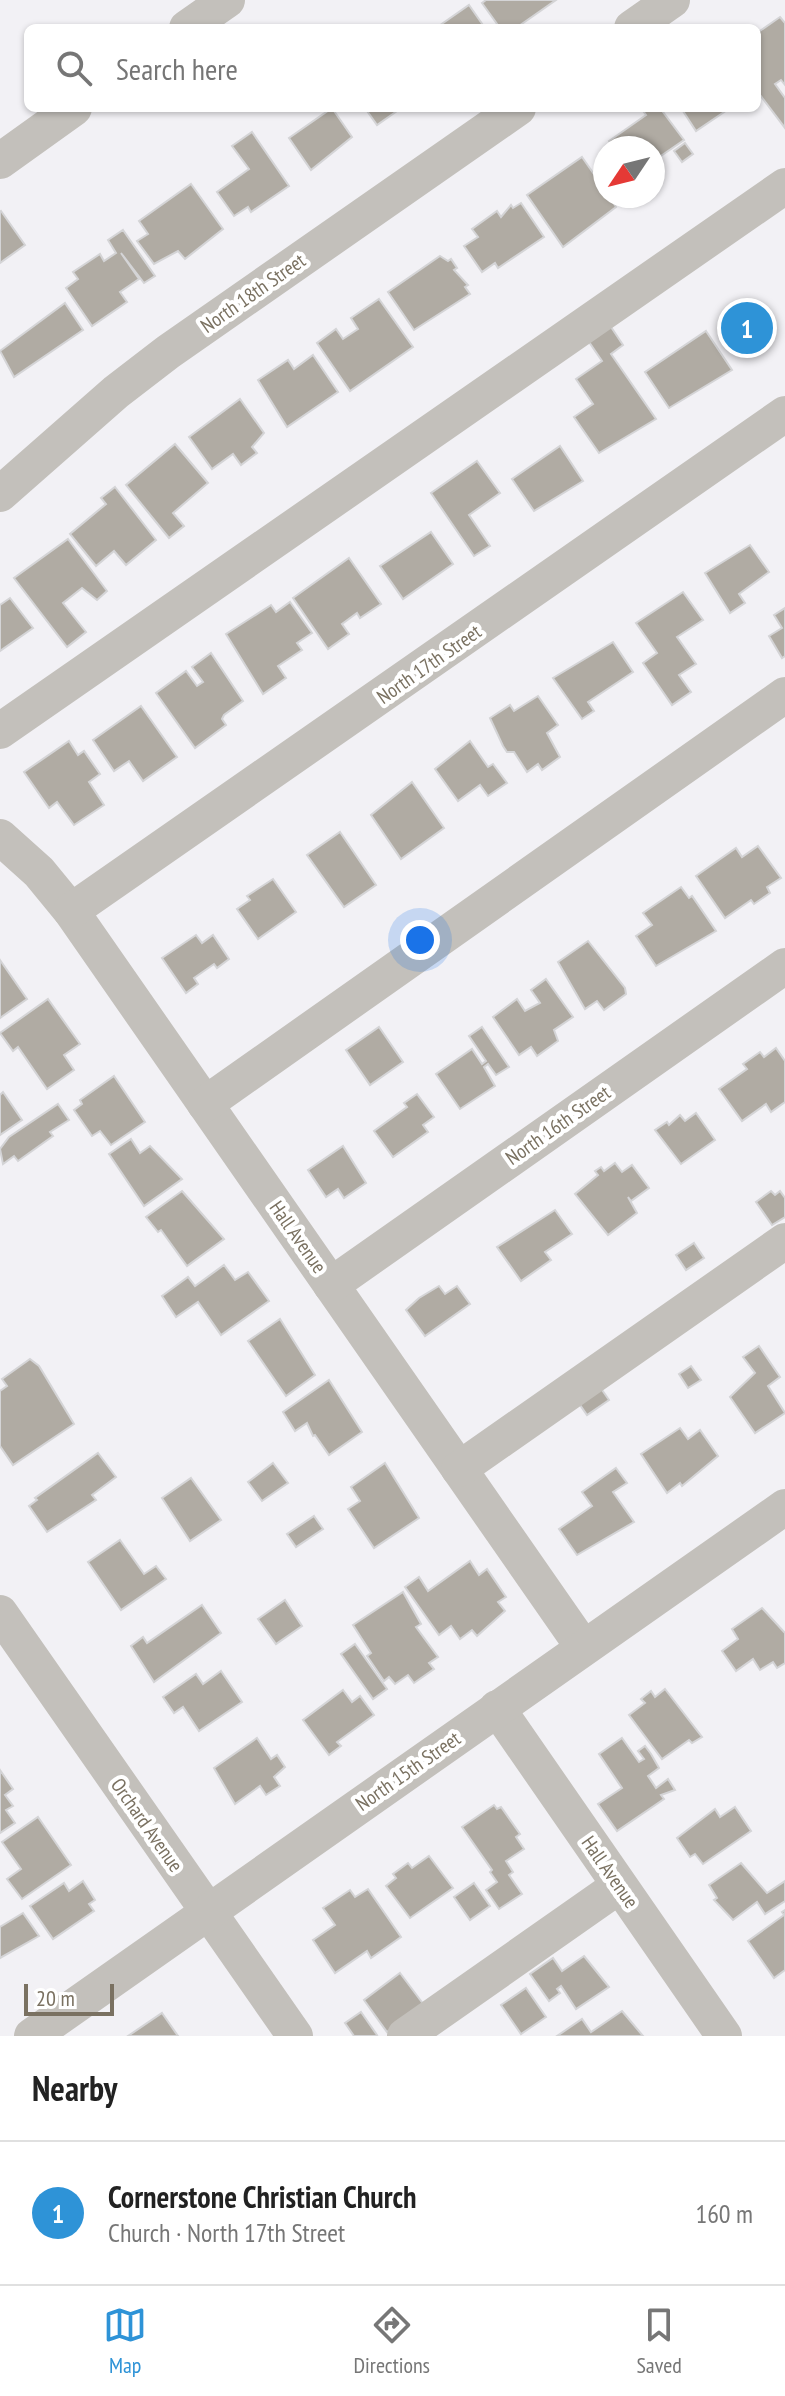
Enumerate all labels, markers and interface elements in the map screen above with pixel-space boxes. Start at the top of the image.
search box [24,24,761,112]
icon: search [52,46,96,90]
text: Search here [116,49,238,88]
north arrow [593,136,665,208]
street label: North 18th Street [196,247,311,339]
pin: 1 [721,298,773,358]
street label: North 17th Street [372,618,487,710]
your location [400,920,440,960]
street label: North 16th Street [501,1079,616,1171]
street label: Hall Avenue [264,1196,332,1278]
street label: North 15th Street [351,1725,466,1817]
street label: Orchard Avenue [105,1773,189,1877]
street label: Hall Avenue [576,1831,644,1913]
scale bar [24,1980,114,2016]
text: 20 m [36,1984,75,2012]
text: Nearby [32,2066,117,2110]
text: Cornerstone Christian Church [108,2177,416,2216]
text: 1 [52,2197,64,2230]
text: 160 m [695,2197,753,2230]
text: Church · North 17th Street [108,2216,345,2249]
tab: Map [103,2303,147,2379]
tab: Directions [354,2303,430,2379]
tab: Saved [636,2303,682,2379]

